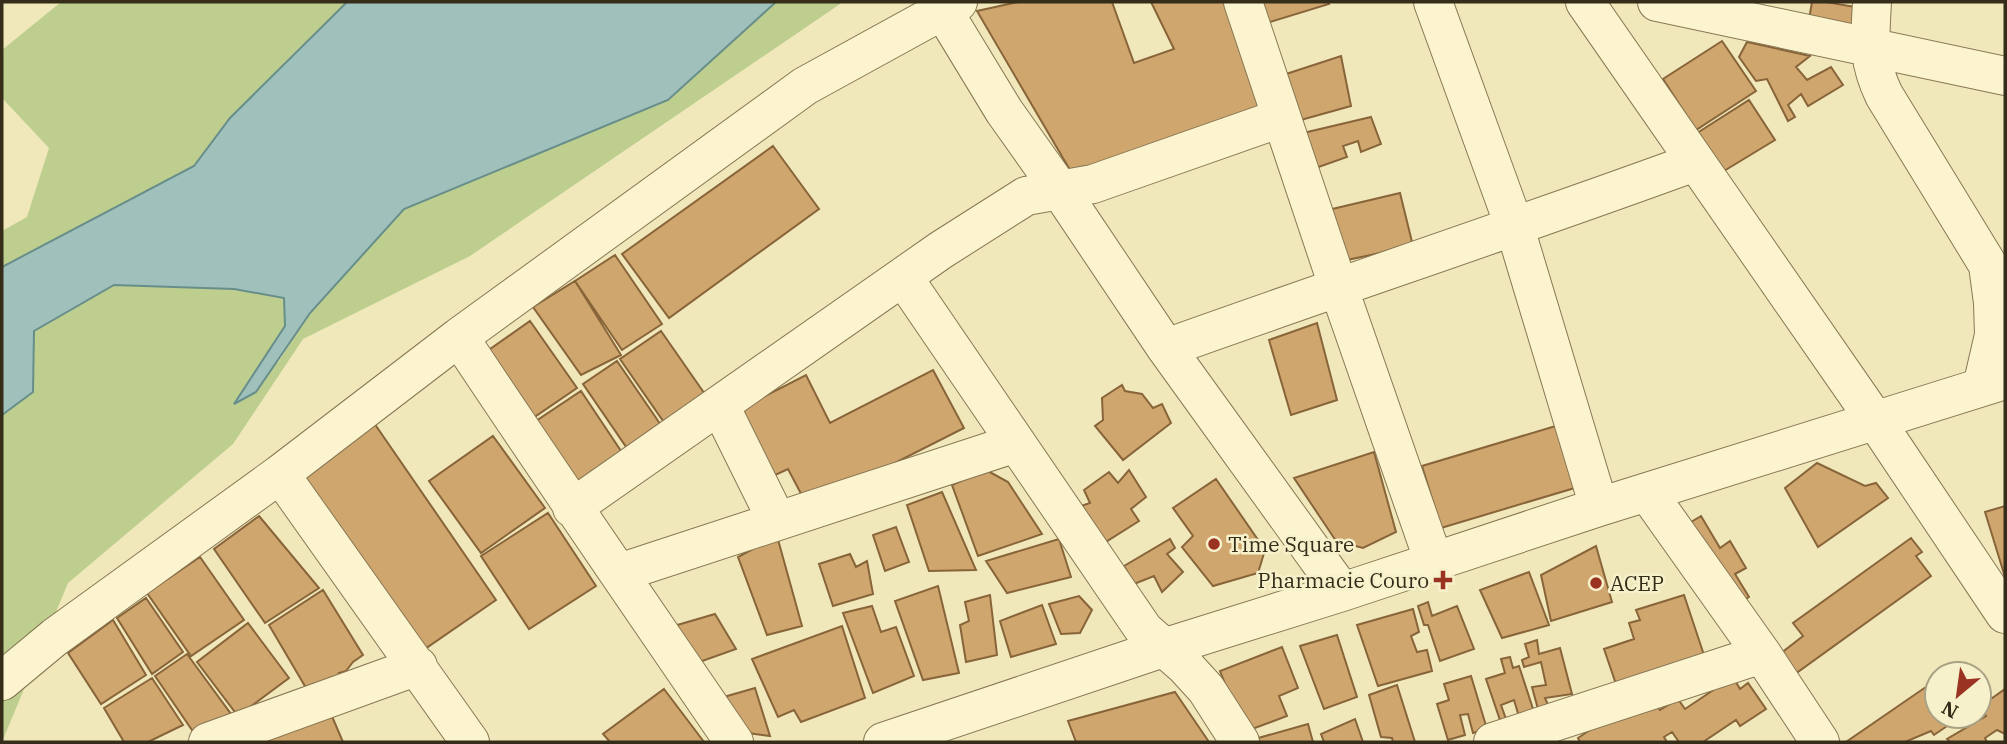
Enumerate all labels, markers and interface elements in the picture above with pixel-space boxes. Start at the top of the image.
place label: Time Square [1228,530,1354,558]
marker: Time Square [1206,536,1222,552]
place label: Pharmacie Couro [1258,566,1429,594]
place label: ACEP [1610,569,1664,597]
marker: Pharmacie Couro [1435,572,1451,588]
marker: ACEP [1588,575,1604,591]
north arrow [1923,660,1993,730]
text: N [1937,696,1962,724]

